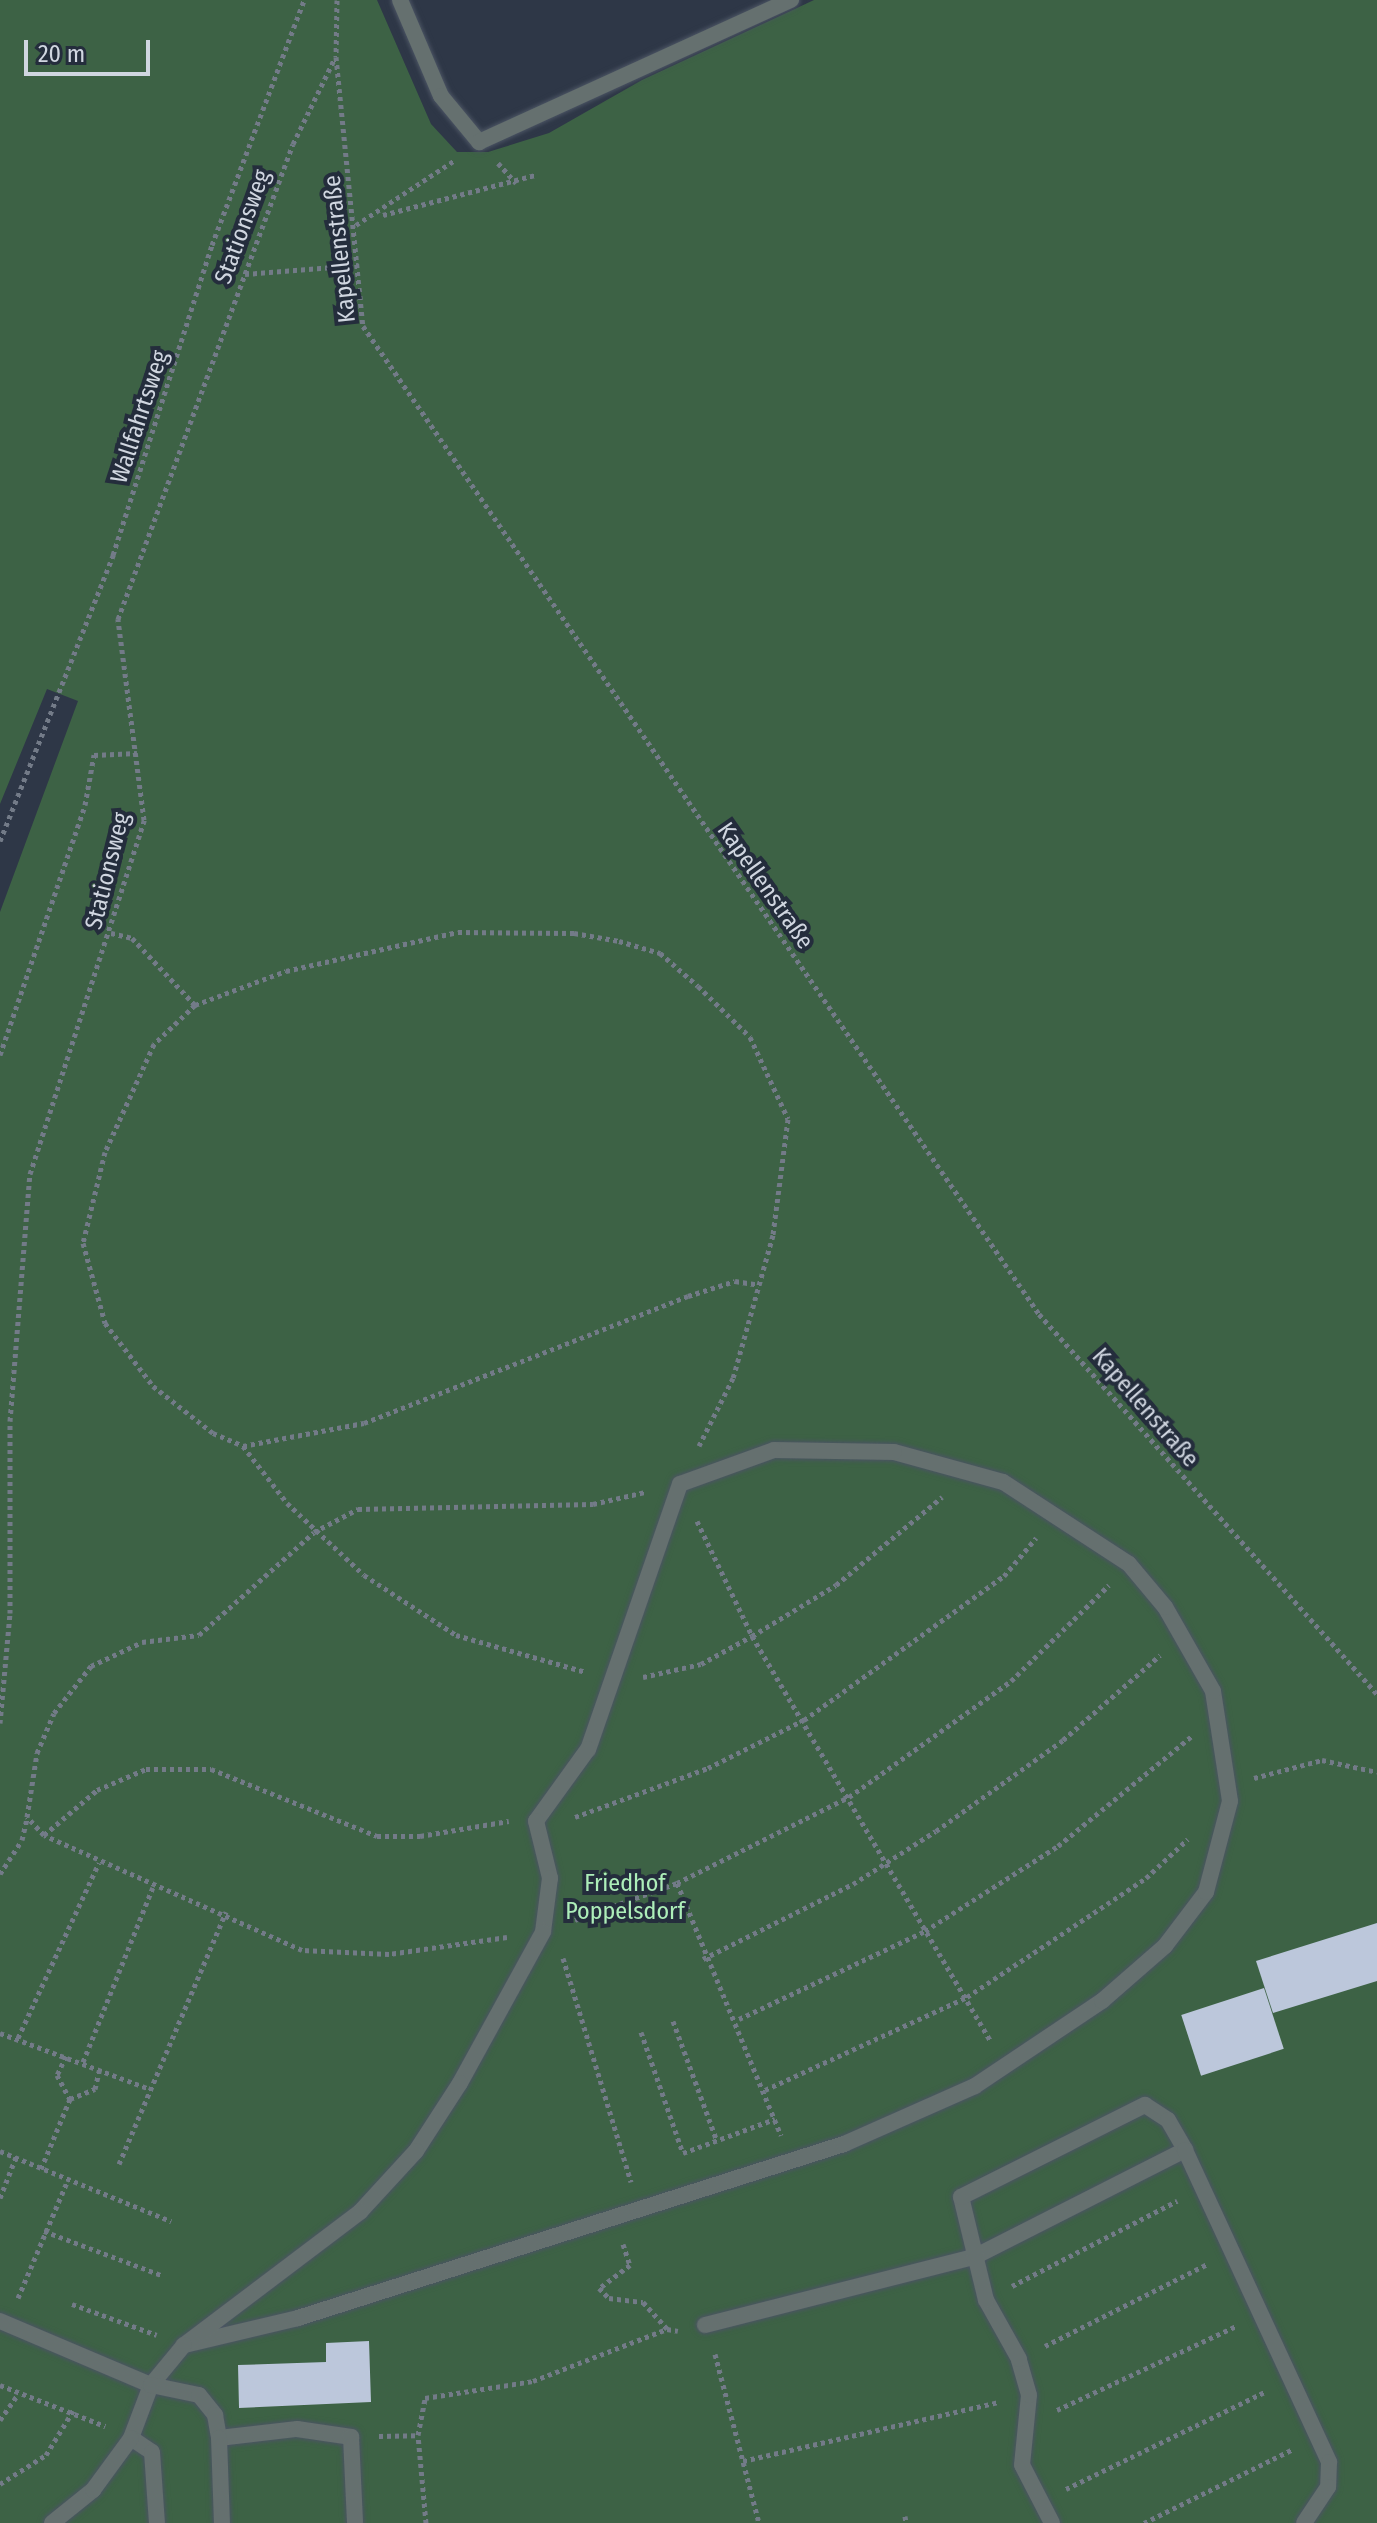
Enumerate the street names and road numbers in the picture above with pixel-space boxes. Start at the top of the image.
street label: Stationsweg [209,166,277,288]
street label: Kapellenstraße [318,174,362,324]
street label: Wallfahrtsweg [105,347,175,487]
street label: Stationsweg [80,810,136,932]
street label: Kapellenstraße [711,817,819,955]
street label: Kapellenstraße [1086,1343,1204,1473]

